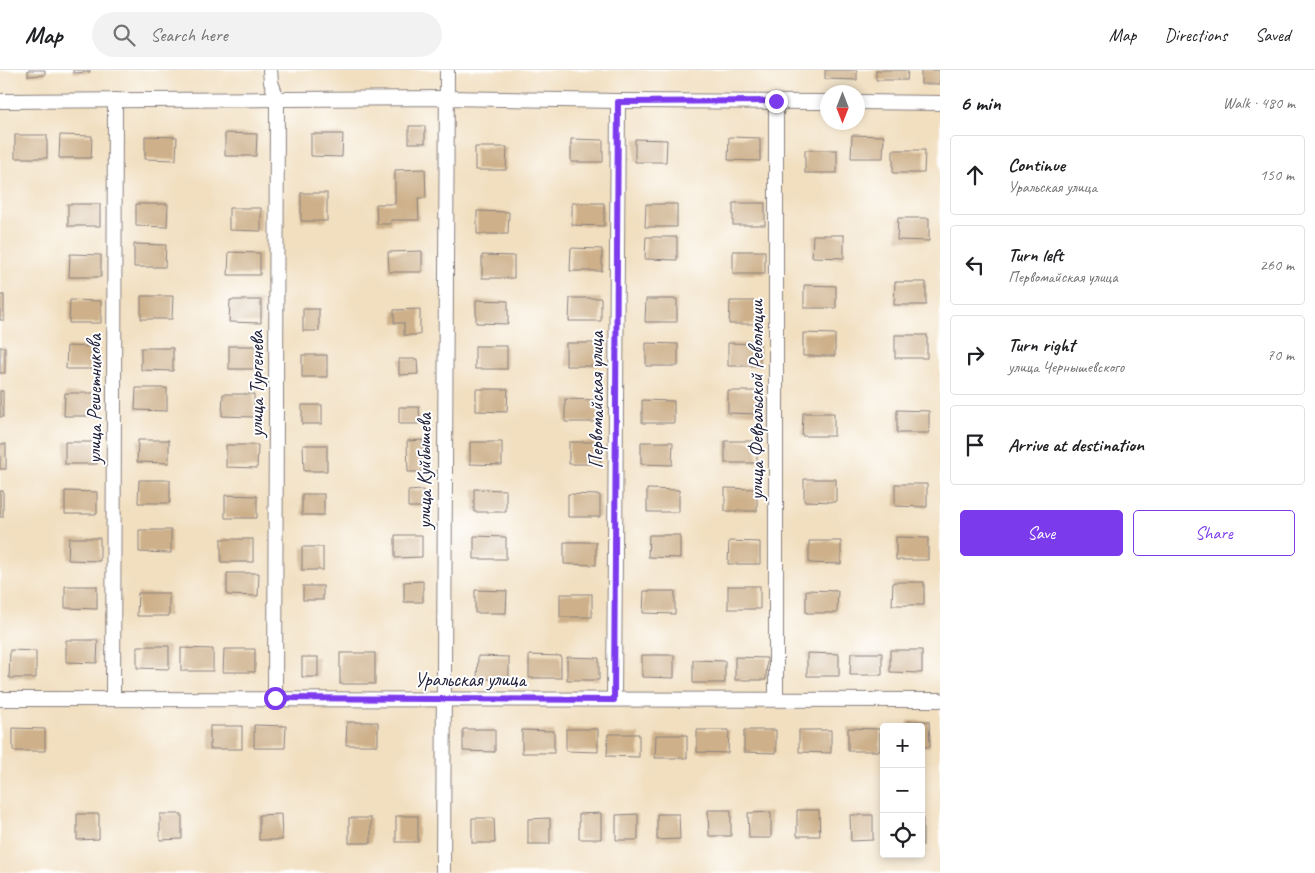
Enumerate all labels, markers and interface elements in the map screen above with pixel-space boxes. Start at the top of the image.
search box [92,12,442,57]
text: Map [25,20,62,50]
icon: search [110,21,138,49]
text: Search here [150,23,228,47]
text: Map [1109,24,1136,46]
text: Directions [1164,24,1227,46]
text: Saved [1255,24,1290,46]
north arrow [820,85,865,130]
route end [765,90,788,113]
text: 6 min [960,90,1001,116]
text: Walk · 480 m [1223,93,1295,113]
text: Continue [1008,153,1065,177]
icon: ahead [961,161,989,189]
text: 150 m [1260,165,1294,185]
text: Уральская улица [1008,177,1097,197]
text: Turn left [1008,243,1063,267]
icon: left [961,251,989,279]
text: 260 m [1260,255,1294,275]
text: Первомайская улица [1008,267,1118,287]
street label: улица Февральской Революции [744,299,769,501]
street label: Первомайская улица [584,329,609,469]
street label: улица Тургенева [244,330,269,438]
street label: улица Решетникова [82,332,107,465]
text: Turn right [1008,333,1075,357]
icon: right [961,341,989,369]
text: 70 m [1267,345,1294,365]
text: улица Чернышевского [1008,357,1124,377]
street label: улица Куйбышева [412,411,437,530]
icon: arrive [961,431,989,459]
text: Arrive at destination [1008,433,1144,457]
button: Save [960,510,1123,556]
button: Share [1133,510,1295,556]
street label: Уральская улица [414,667,527,692]
route start [264,687,287,710]
map controls [880,723,925,858]
button: + [880,723,925,768]
button: − [880,768,925,813]
button: locate [880,813,925,858]

